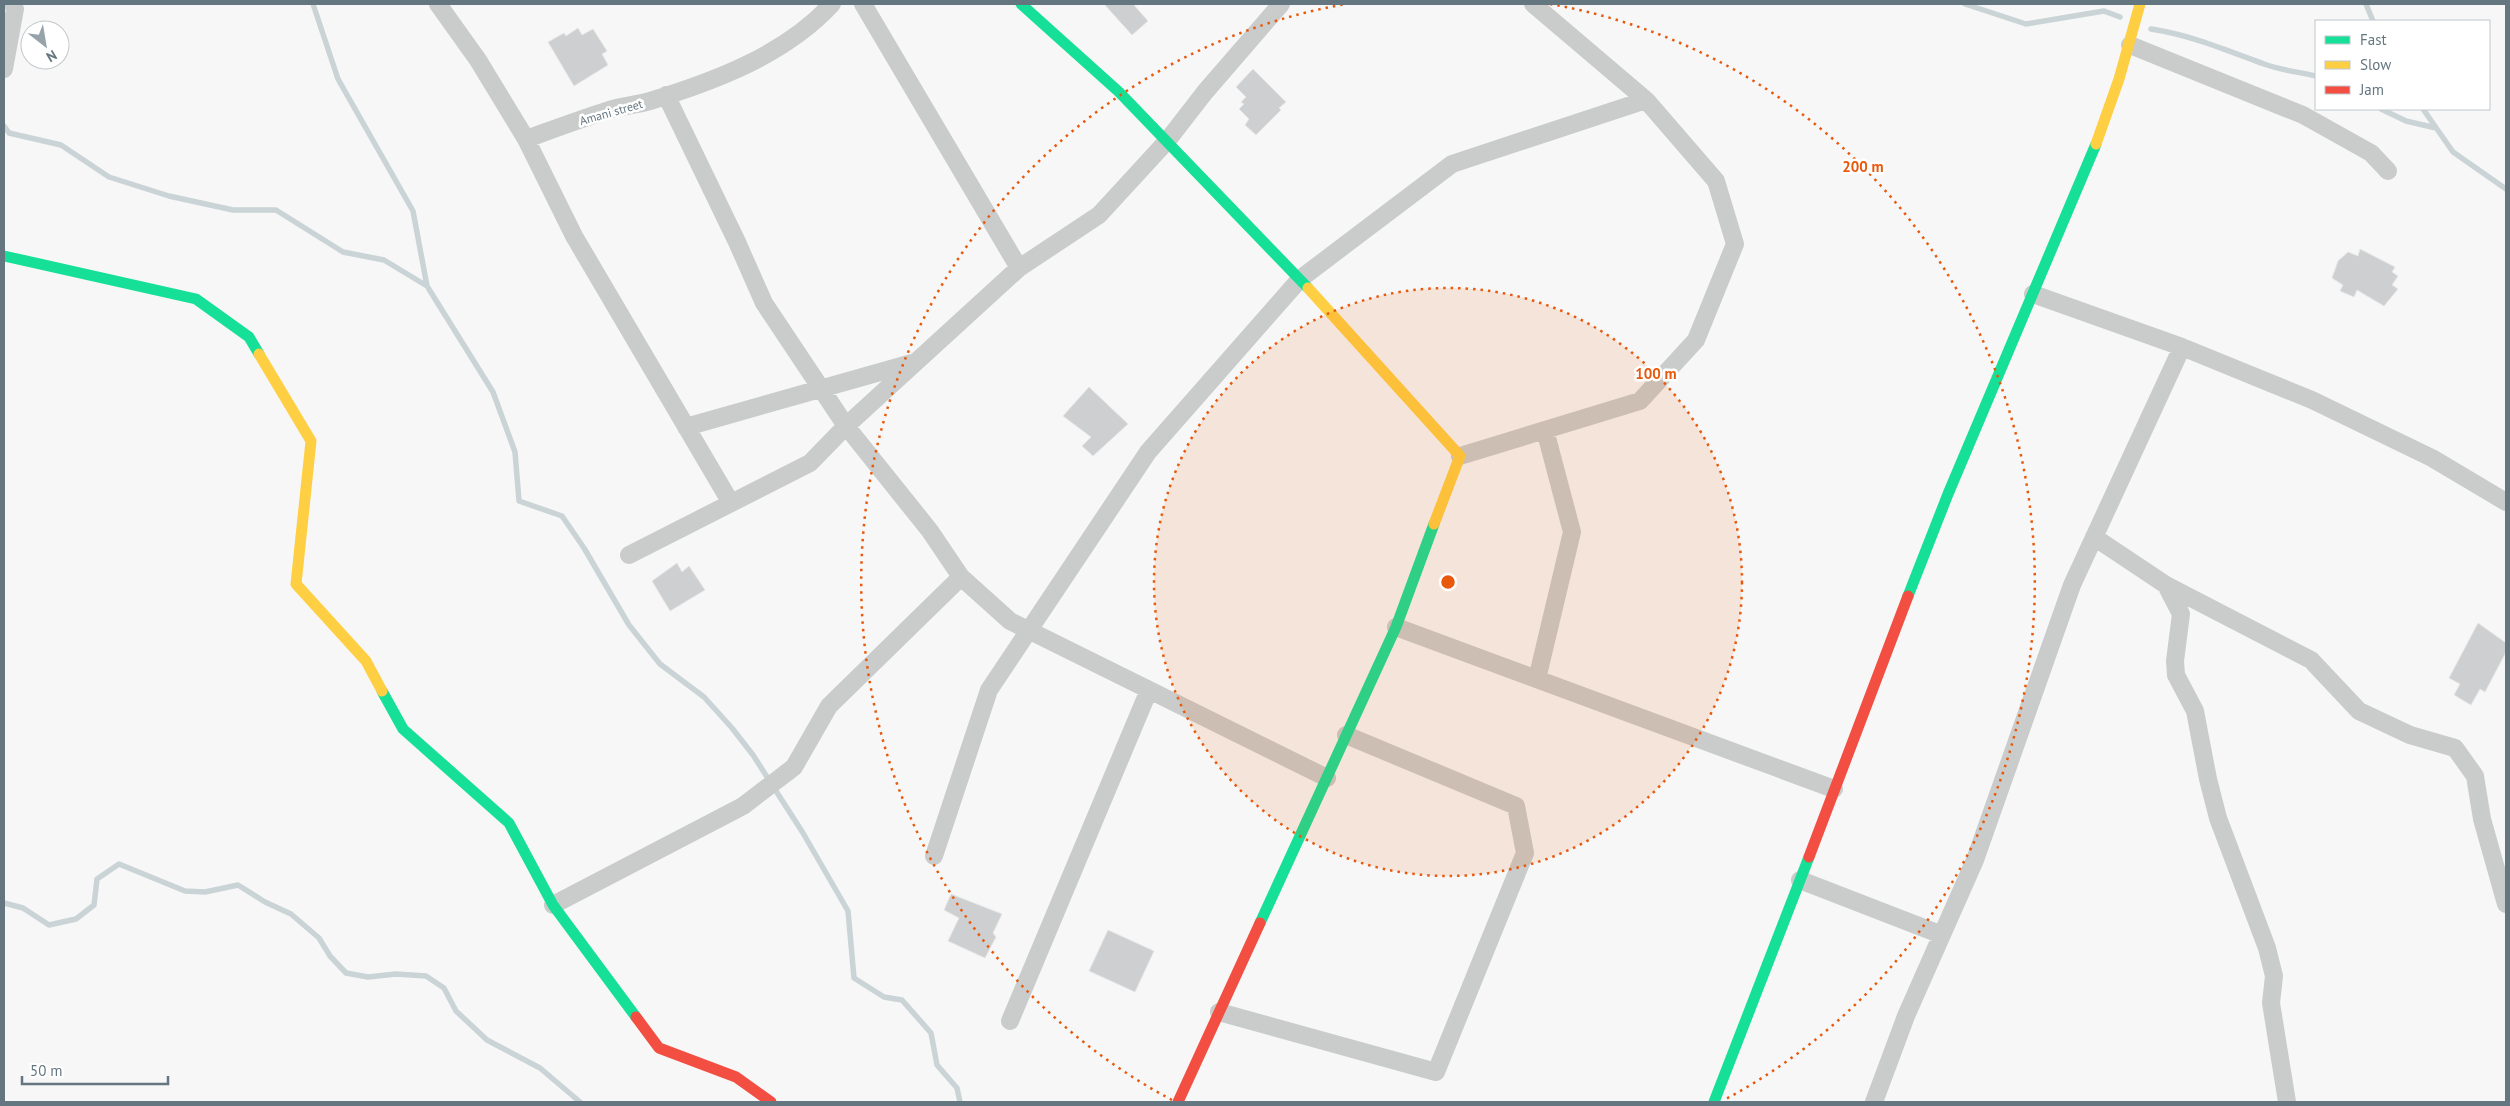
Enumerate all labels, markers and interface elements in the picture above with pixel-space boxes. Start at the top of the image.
north arrow [20,20,70,70]
legend [2315,20,2490,110]
text: Fast [2360,30,2387,49]
text: N [43,46,60,66]
text: Slow [2360,55,2391,74]
text: Jam [2359,80,2384,99]
street label: Amani street [578,96,644,128]
text: 200 m [1842,157,1884,176]
text: 100 m [1635,364,1677,383]
centre of rings [1439,573,1457,591]
scale bar [22,1054,169,1086]
text: 50 m [30,1061,63,1080]

